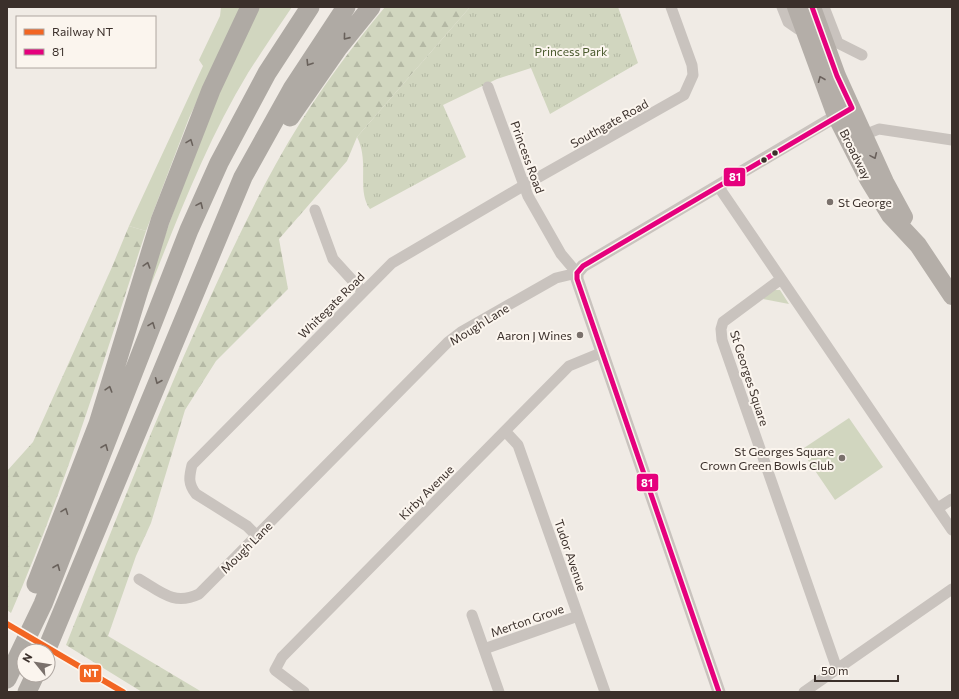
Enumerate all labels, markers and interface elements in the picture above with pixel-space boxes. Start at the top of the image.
legend [16,16,156,68]
text: Railway NT [52,24,114,38]
one-way arrow [344,33,351,40]
text: 81 [52,44,64,58]
park label: Princess Park [535,44,608,58]
one-way arrow [306,59,313,66]
one-way arrow [818,76,826,83]
street label: Southgate Road [568,96,650,150]
street label: Princess Road [508,119,548,195]
street label: Broadway [837,127,875,181]
one-way arrow [185,138,193,145]
unlabelled marker [770,148,780,158]
one-way arrow [869,152,877,159]
unlabelled marker [759,155,769,165]
line badge: 81 [723,167,746,187]
text: 81 [729,170,741,183]
place label: St George [838,195,892,209]
marker: St George [825,197,835,207]
one-way arrow [195,201,203,209]
one-way arrow [142,261,151,268]
street label: Whitegate Road [295,269,367,341]
street label: Mough Lane [447,300,511,348]
one-way arrow [147,322,155,329]
place label: Aaron J Wines [497,328,572,343]
street label: St Georges Square [728,328,772,428]
marker: Aaron J Wines [575,330,585,340]
one-way arrow [155,376,163,384]
one-way arrow [104,386,113,393]
one-way arrow [100,443,108,450]
place label: St Georges Square Crown Green Bowls Club [700,444,834,472]
marker: St Georges Square Crown Green Bowls Club [837,453,847,463]
street label: Kirby Avenue [396,462,456,522]
line badge: 81 [636,473,659,492]
text: 81 [641,476,653,489]
one-way arrow [60,508,68,515]
street label: Tudor Avenue [552,517,590,593]
street label: Mough Lane [217,518,275,576]
one-way arrow [53,564,61,571]
street label: Merton Grove [489,601,565,639]
north arrow [16,643,56,683]
text: N [19,651,35,665]
scale bar [815,657,898,683]
text: 50 m [821,663,849,677]
line badge: NT [79,664,102,683]
text: NT [83,666,99,679]

